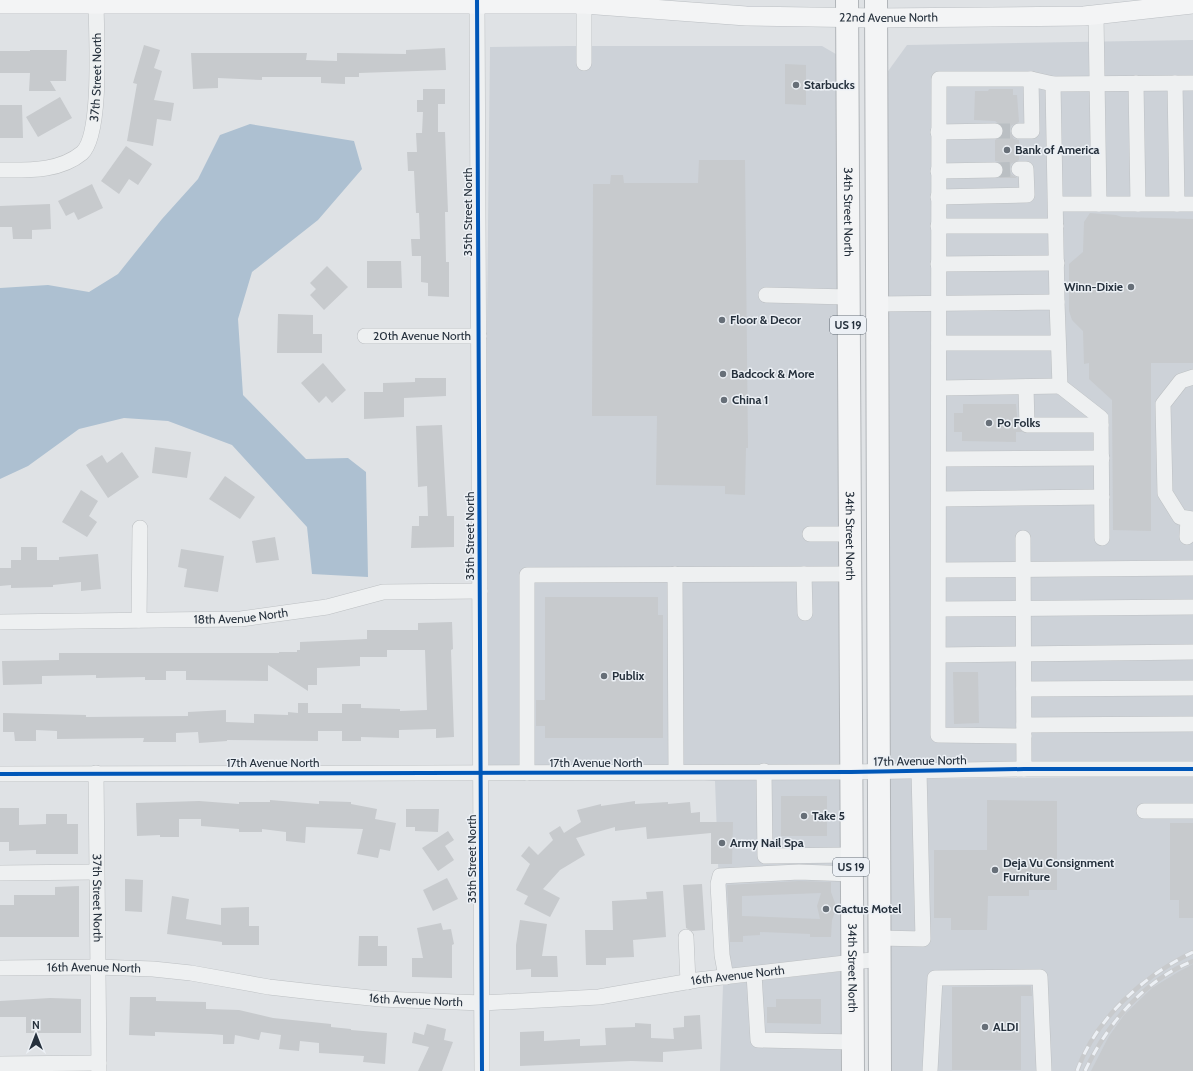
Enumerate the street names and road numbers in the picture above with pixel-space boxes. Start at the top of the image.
street label: 22nd Avenue North [839,9,938,25]
street label: 37th Street North [86,33,104,123]
street label: 34th Street North [841,167,856,257]
street label: 35th Street North [460,168,475,257]
road number: US 19 [830,316,866,334]
street label: 20th Avenue North [373,328,471,343]
street label: 34th Street North [843,491,858,581]
street label: 35th Street North [462,492,477,581]
street label: 18th Avenue North [194,605,289,627]
street label: 17th Avenue North [873,752,967,769]
street label: 17th Avenue North [226,755,320,770]
street label: 17th Avenue North [549,755,643,770]
street label: 35th Street North [464,815,479,904]
street label: 37th Street North [90,854,106,942]
road number: US 19 [833,858,869,876]
street label: 34th Street North [845,923,861,1013]
street label: 16th Avenue North [47,959,141,976]
street label: 16th Avenue North [690,962,785,988]
street label: 16th Avenue North [368,990,463,1009]

